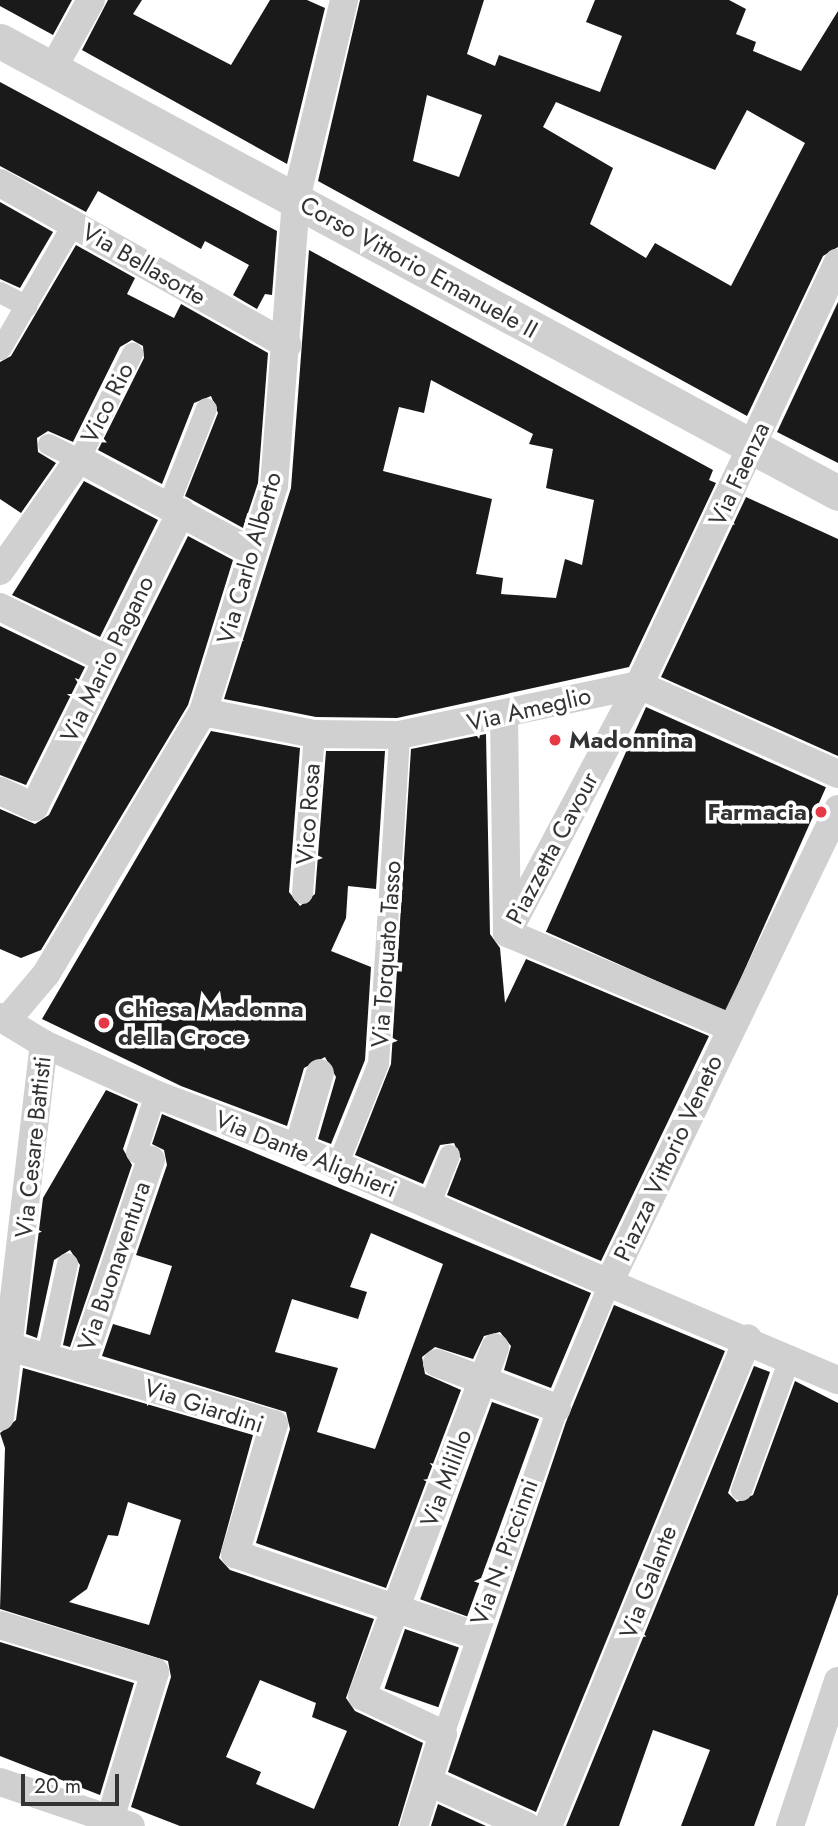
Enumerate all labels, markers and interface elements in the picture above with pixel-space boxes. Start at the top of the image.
street label: Corso Vittorio Emanuele II [295,190,543,344]
street label: Via Bellasorte [77,217,211,311]
street label: Vico Rio [75,358,139,448]
street label: Via Faenza [702,418,776,530]
street label: Via Carlo Alberto [211,469,287,647]
street label: Via Mario Pagano [54,571,160,747]
street label: Via Ameglio [464,681,594,737]
place label: Madonnina [569,726,693,754]
marker: Madonnina [547,732,563,748]
street label: Vico Rosa [290,762,326,866]
street label: Piazzetta Cavour [500,767,604,929]
place label: Farmacia [708,798,807,826]
marker: Farmacia [813,804,829,820]
street label: Via Torquato Tasso [365,860,407,1048]
place label: Chiesa Madonna della Croce [118,995,304,1051]
marker: Chiesa Madonna della Croce [96,1015,112,1031]
street label: Piazza Vittorio Veneto [608,1050,728,1266]
street label: Via Cesare Battisti [9,1055,57,1239]
street label: Via Dante Alighieri [211,1104,401,1204]
street label: Via Buonaventura [72,1178,156,1354]
street label: Via Giardini [140,1373,268,1439]
street label: Via Milillo [414,1425,478,1531]
street label: Via N. Piccinni [464,1475,544,1629]
street label: Via Galante [613,1521,683,1643]
scale bar [24,1759,122,1803]
text: 20 m [34,1771,81,1801]

